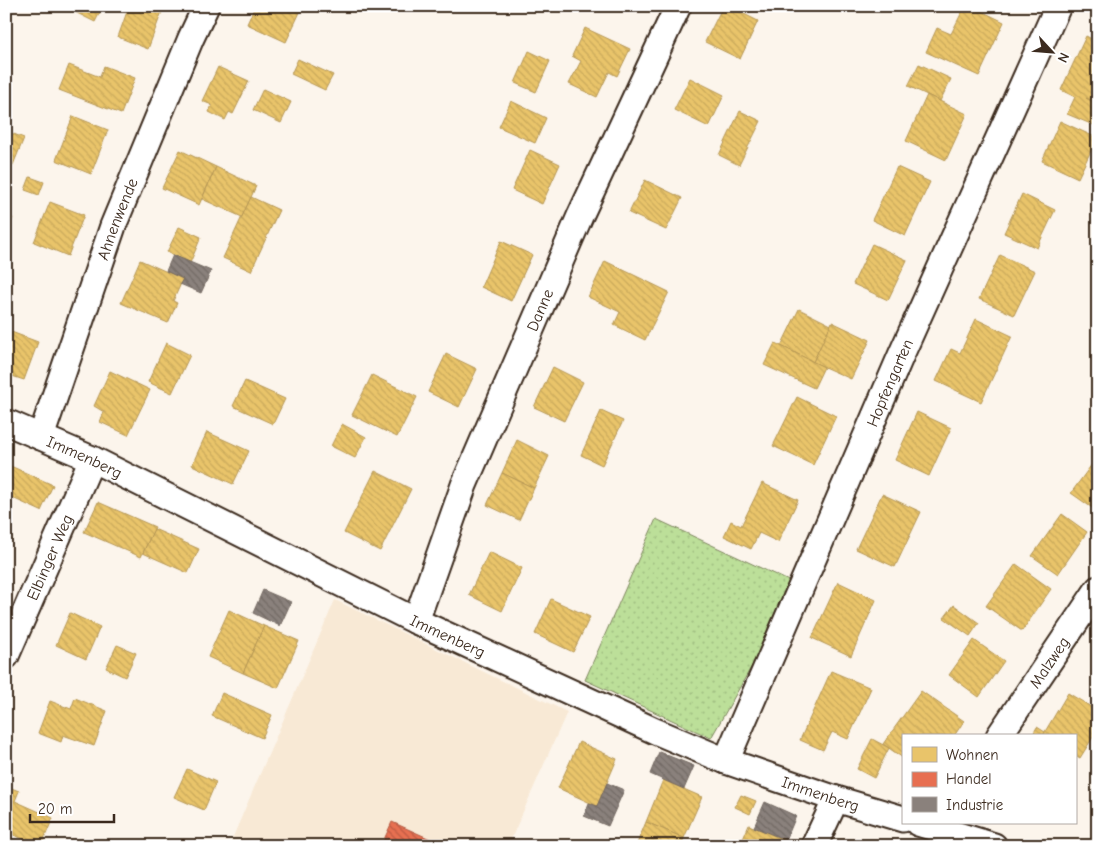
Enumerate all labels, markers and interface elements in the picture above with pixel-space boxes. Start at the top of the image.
north arrow [1026,28,1076,78]
text: N [1054,50,1073,65]
street label: Ahnenwende [94,176,142,262]
street label: Danne [523,286,557,334]
street label: Hopfengarten [863,336,917,430]
street label: Immenberg [44,433,125,483]
street label: Elbinger Weg [24,512,77,603]
street label: Immenberg [407,612,488,662]
street label: Malzweg [1026,634,1073,692]
legend [902,734,1076,824]
text: Wohnen [946,746,999,764]
text: Handel [946,770,992,788]
street label: Immenberg [779,773,861,815]
scale bar [30,792,114,824]
text: Industrie [946,796,1004,814]
text: 20 m [38,800,72,818]

